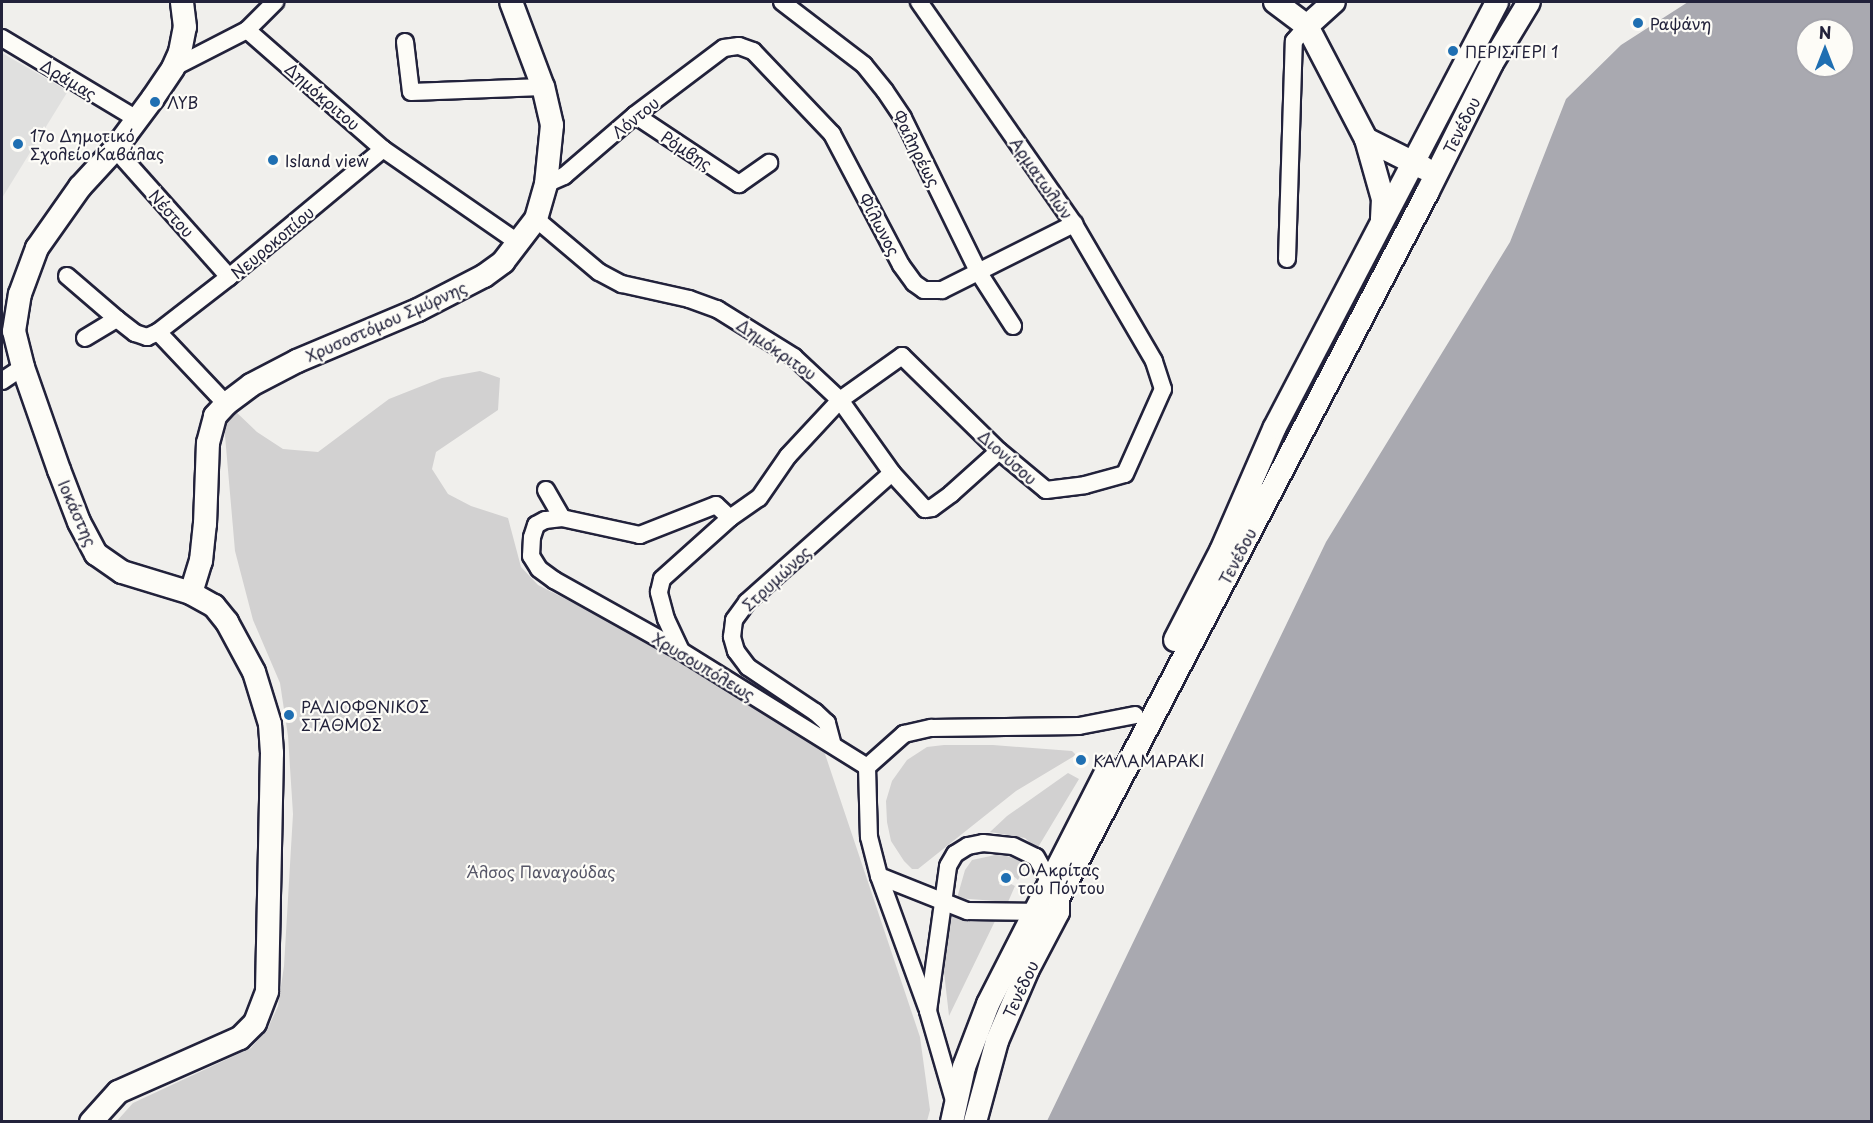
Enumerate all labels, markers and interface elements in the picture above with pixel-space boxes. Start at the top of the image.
place label: Ραψάνη [1650,13,1711,33]
marker: Ραψάνη [1631,16,1645,30]
north arrow [1795,18,1855,78]
text: N [1819,20,1831,44]
place label: ΠΕΡΙΣΤΕΡΙ 1 [1465,41,1559,61]
marker: ΠΕΡΙΣΤΕΡΙ 1 [1446,44,1460,58]
street label: Δράμας [38,55,100,103]
street label: Δημόκριτου [282,58,364,134]
place label: ΛΥΒ [167,92,198,112]
street label: Λόντου [608,92,662,142]
street label: Τενέδου [1439,93,1483,157]
marker: ΛΥΒ [148,95,162,109]
street label: Φαληρέως [890,106,944,190]
place label: 17ο Δημοτικό Σχολείο Καβάλας [30,125,164,163]
street label: Ρόμβης [658,127,716,173]
street label: Αρματωλών [1007,133,1077,223]
marker: 17ο Δημοτικό Σχολείο Καβάλας [11,137,25,151]
place label: Island view [285,150,369,170]
marker: Island view [266,153,280,167]
street label: Νέστου [146,185,198,241]
street label: Φίλωνος [856,189,904,259]
street label: Νευροκοπίου [227,202,317,282]
street label: Χρυσοστόμου Σμύρνης [303,277,469,365]
street label: Δημόκριτου [734,315,820,383]
street label: Διονύσου [975,426,1041,488]
street label: Ιοκάστης [55,477,101,549]
street label: Τενέδου [1214,525,1260,587]
street label: Στρυμώνος [738,542,814,614]
street label: Χρυσουπόλεως [649,628,759,704]
place label: ΡΑΔΙΟΦΩΝΙΚΟΣ ΣΤΑΘΜΟΣ [301,696,429,734]
marker: ΡΑΔΙΟΦΩΝΙΚΟΣ ΣΤΑΘΜΟΣ [282,708,296,722]
place label: ΚΑΛΑΜΑΡΑΚΙ [1093,750,1205,770]
marker: ΚΑΛΑΜΑΡΑΚΙ [1074,753,1088,767]
place label: Ο Ακρίτας του Πόντου [1018,859,1105,897]
park label: Άλσος Παναγούδας [466,861,616,881]
marker: Ο Ακρίτας του Πόντου [999,871,1013,885]
street label: Τενέδου [998,957,1042,1021]

